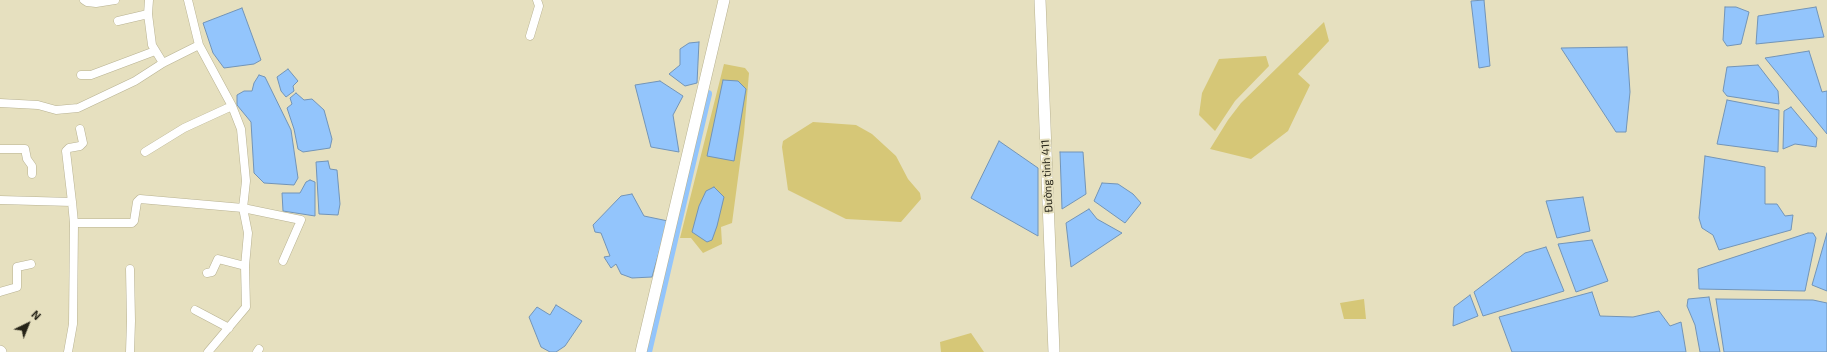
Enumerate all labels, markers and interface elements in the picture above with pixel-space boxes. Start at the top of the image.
street label: Đường tỉnh 411 [1038,139,1056,213]
north arrow [8,304,48,344]
text: N [29,307,44,322]

